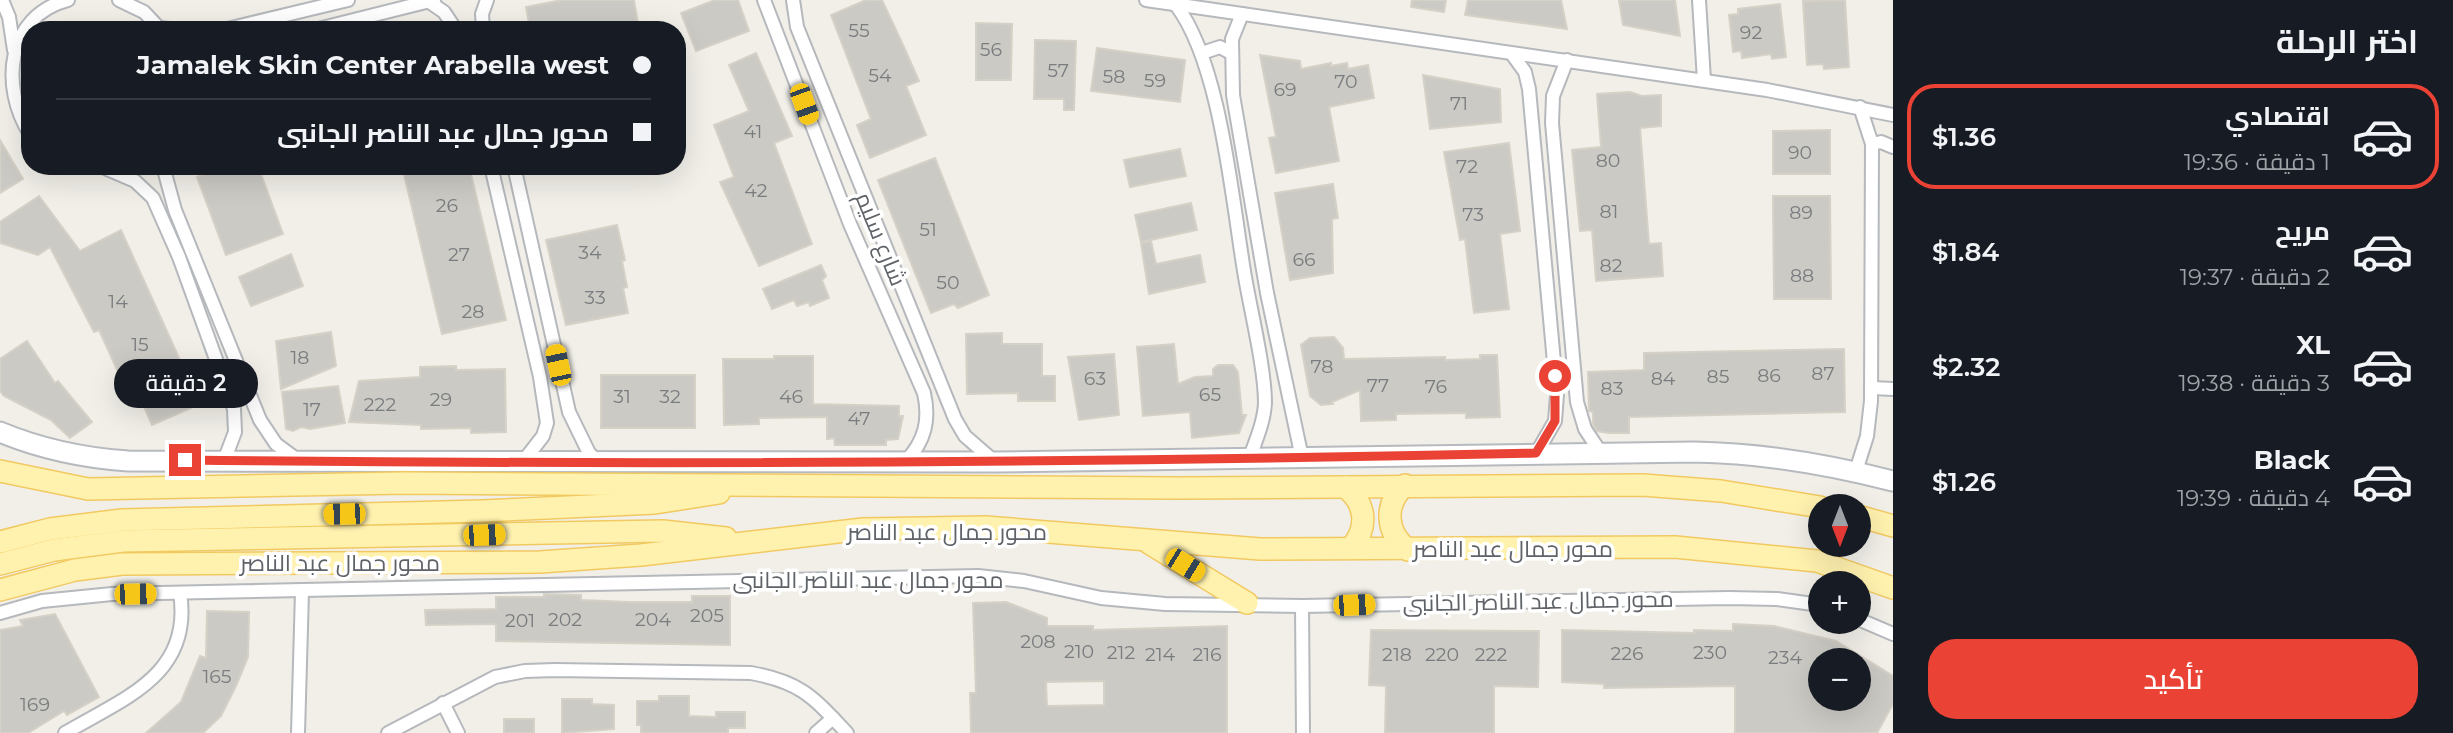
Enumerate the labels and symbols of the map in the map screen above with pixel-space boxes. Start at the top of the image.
house number: 55 [848,19,870,42]
house number: 92 [1740,21,1762,44]
house number: 56 [980,38,1002,61]
house number: 57 [1047,59,1069,82]
house number: 54 [868,64,892,87]
house number: 58 [1103,65,1125,88]
house number: 59 [1144,69,1166,92]
house number: 70 [1334,70,1358,93]
house number: 69 [1273,78,1297,101]
car [787,81,822,127]
house number: 71 [1450,92,1468,115]
house number: 41 [744,120,762,143]
house number: 90 [1788,141,1812,164]
house number: 80 [1596,149,1620,172]
house number: 72 [1456,155,1478,178]
house number: 42 [744,179,768,202]
street label: شارع سليم [848,188,912,291]
house number: 26 [436,194,458,217]
house number: 81 [1600,200,1618,223]
house number: 89 [1789,201,1813,224]
house number: 73 [1462,203,1484,226]
house number: 51 [919,218,937,241]
house number: 34 [578,241,602,264]
house number: 27 [448,243,470,266]
house number: 66 [1292,248,1316,271]
house number: 82 [1600,254,1623,277]
house number: 88 [1790,264,1814,287]
house number: 50 [936,271,960,294]
house number: 33 [584,286,606,309]
house number: 14 [108,290,128,313]
house number: 28 [462,300,484,323]
house number: 15 [131,333,149,356]
car [544,342,573,388]
house number: 18 [291,346,309,369]
house number: 78 [1311,355,1333,378]
callout: 2 دقيقة [113,358,257,407]
route start [1539,360,1571,392]
house number: 87 [1811,362,1835,385]
house number: 86 [1757,364,1781,387]
house number: 85 [1707,365,1730,388]
house number: 63 [1084,367,1106,390]
house number: 84 [1651,367,1676,390]
house number: 77 [1367,374,1389,397]
house number: 76 [1425,375,1447,398]
house number: 83 [1601,377,1623,400]
house number: 65 [1199,383,1221,406]
house number: 31 [613,385,631,408]
house number: 32 [659,385,681,408]
house number: 46 [779,385,803,408]
house number: 29 [430,388,452,411]
house number: 222 [364,393,396,416]
house number: 17 [303,398,321,421]
house number: 47 [848,407,870,430]
route end [169,444,201,476]
north arrow [1808,494,1871,556]
car [323,503,366,525]
street label: محور جمال عبد الناصر [845,518,1047,546]
car [463,524,506,546]
street label: محور جمال عبد الناصر [1411,535,1613,563]
car [1162,545,1209,585]
street label: محور جمال عبد الناصر [238,549,440,577]
street label: محور جمال عبد الناصر الجانبى [732,566,1004,594]
car [114,583,157,605]
street label: محور جمال عبد الناصر الجانبى [1402,585,1674,617]
car [1333,594,1376,616]
house number: 205 [690,604,724,627]
house number: 202 [548,608,582,631]
house number: 204 [635,608,671,631]
house number: 201 [505,609,535,632]
house number: 208 [1020,630,1056,653]
house number: 210 [1064,640,1094,663]
house number: 212 [1107,641,1135,664]
house number: 230 [1693,641,1727,664]
house number: 226 [1610,642,1644,665]
house number: 214 [1145,643,1176,666]
house number: 216 [1192,643,1222,666]
house number: 218 [1382,643,1412,666]
house number: 220 [1425,643,1459,666]
house number: 222 [1475,643,1507,666]
house number: 234 [1768,646,1802,669]
house number: 165 [202,665,232,688]
house number: 169 [20,693,50,716]

